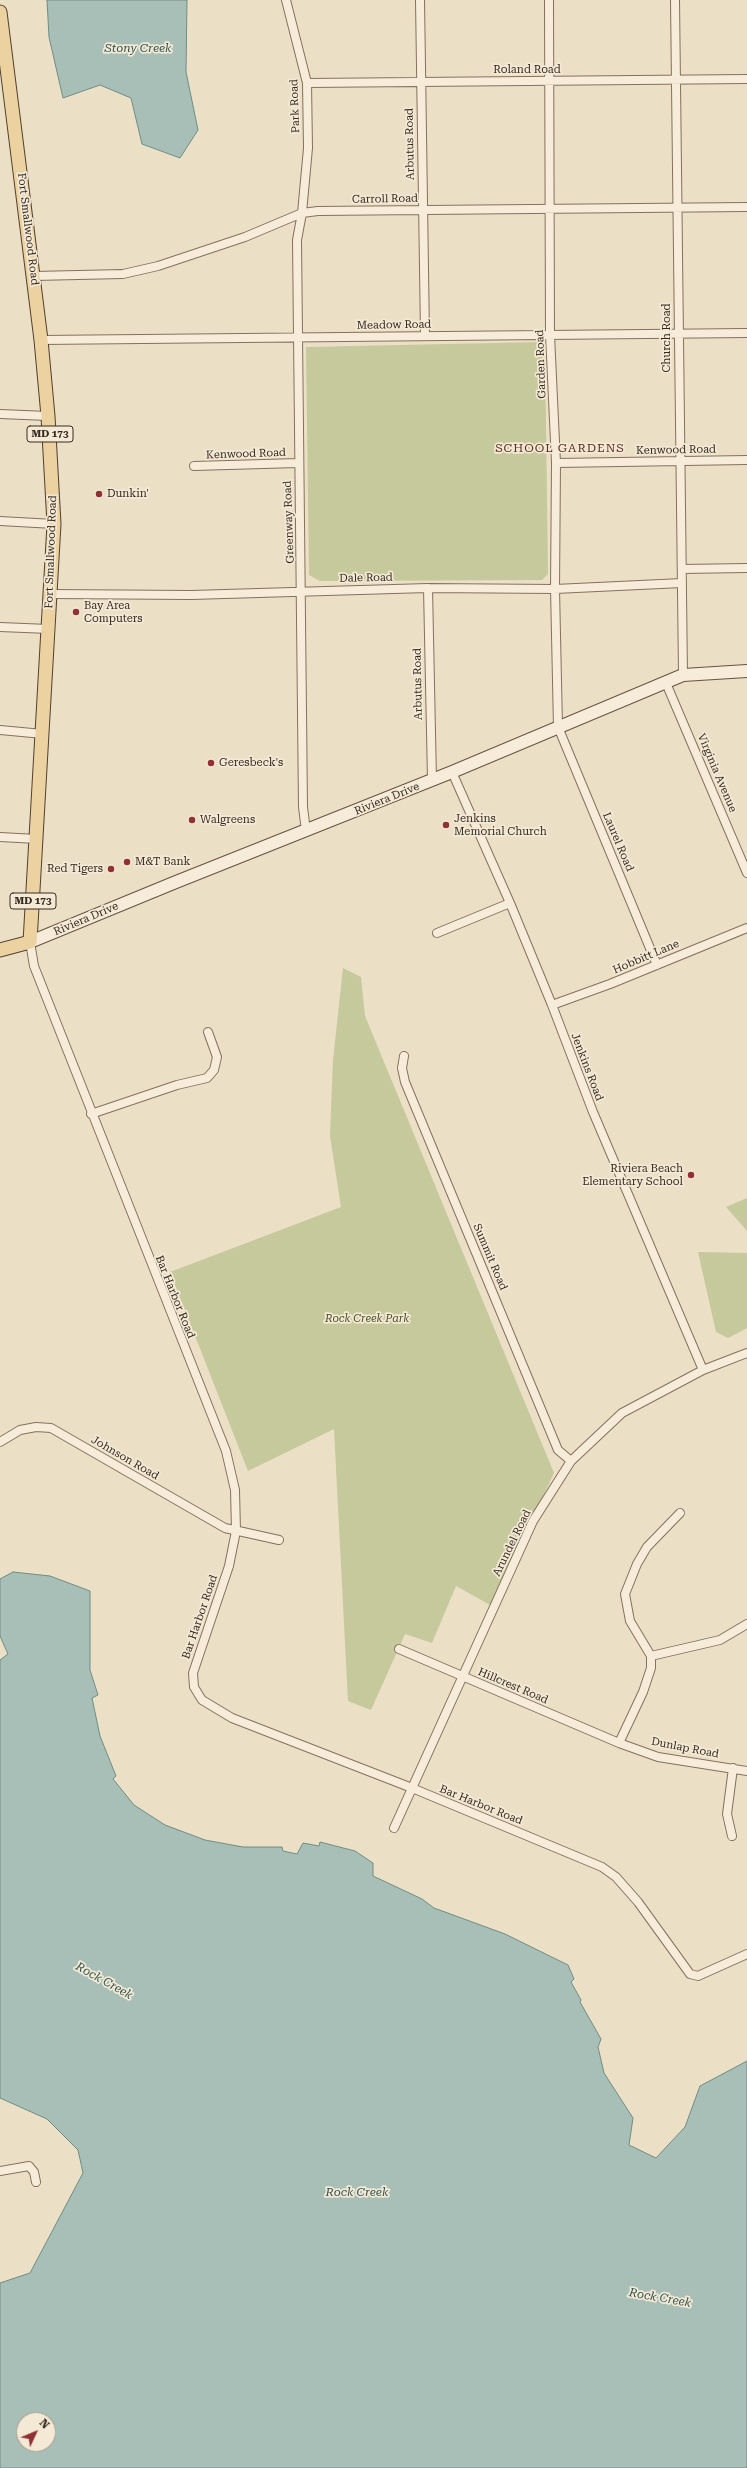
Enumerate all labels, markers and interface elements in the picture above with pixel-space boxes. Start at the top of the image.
water label: Stony Creek [105,41,171,55]
street label: Roland Road [493,63,561,77]
street label: Park Road [287,79,303,133]
street label: Arbutus Road [403,108,417,180]
street label: Fort Smallwood Road [15,172,41,286]
street label: Carroll Road [352,192,418,206]
street label: Church Road [660,303,674,373]
street label: Meadow Road [357,318,431,332]
street label: Garden Road [533,329,549,399]
road number: MD 173 [27,426,73,442]
district label: SCHOOL GARDENS [495,441,625,455]
street label: Kenwood Road [636,443,716,457]
street label: Kenwood Road [206,446,286,462]
street label: Greenway Road [281,480,297,564]
place label: Dunkin' [107,487,149,501]
marker: Dunkin' [94,489,104,499]
street label: Fort Smallwood Road [42,495,60,609]
street label: Dale Road [339,571,393,585]
place label: Bay Area Computers [84,599,143,625]
marker: Bay Area Computers [71,607,81,617]
street label: Arbutus Road [411,648,425,720]
street label: Virginia Avenue [694,732,740,814]
place label: Geresbeck's [219,756,283,770]
marker: Geresbeck's [206,758,216,768]
street label: Riviera Drive [353,780,421,818]
street label: Laurel Road [600,810,636,874]
place label: Jenkins Memorial Church [454,812,547,838]
place label: Walgreens [200,813,255,827]
marker: Walgreens [187,815,197,825]
marker: Jenkins Memorial Church [441,820,451,830]
place label: M&T Bank [135,855,190,869]
marker: M&T Bank [122,857,132,867]
place label: Red Tigers [47,862,103,876]
marker: Red Tigers [106,864,116,874]
road number: MD 173 [10,893,56,909]
street label: Riviera Drive [52,899,120,939]
street label: Hobbitt Lane [611,937,681,977]
street label: Jenkins Road [568,1031,606,1103]
place label: Riviera Beach Elementary School [582,1162,683,1188]
marker: Riviera Beach Elementary School [686,1170,696,1180]
street label: Summit Road [470,1222,510,1292]
street label: Bar Harbor Road [152,1254,198,1340]
park label: Rock Creek Park [325,1312,409,1326]
street label: Johnson Road [89,1433,161,1483]
street label: Arundel Road [490,1508,534,1578]
street label: Bar Harbor Road [179,1573,221,1661]
street label: Hillcrest Road [476,1665,550,1707]
street label: Dunlap Road [650,1735,720,1761]
street label: Bar Harbor Road [438,1782,524,1828]
water label: Rock Creek [73,1959,135,2003]
water label: Rock Creek [326,2185,388,2199]
water label: Rock Creek [628,2285,692,2311]
north arrow [16,2412,56,2452]
text: N [37,2416,52,2432]

